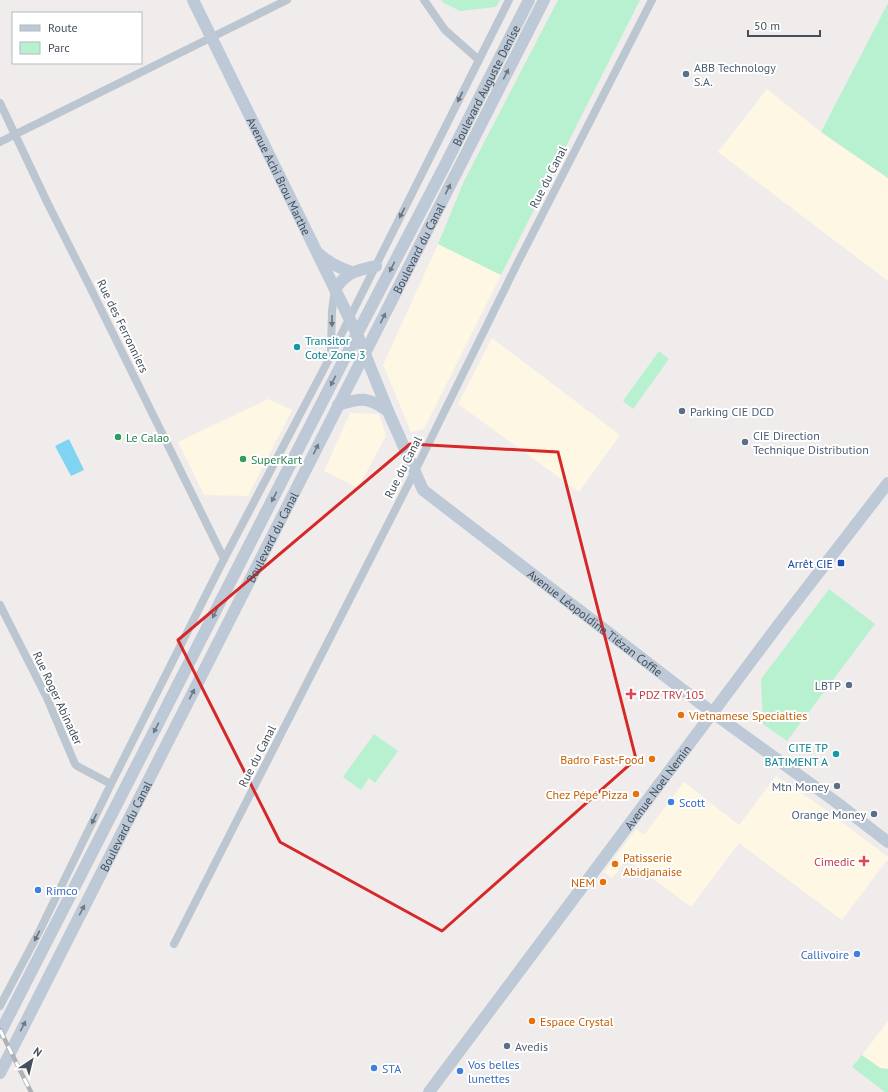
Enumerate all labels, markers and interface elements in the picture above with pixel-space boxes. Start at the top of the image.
legend [12,12,142,64]
scale bar [748,12,820,38]
text: 50 m [754,18,780,33]
text: Route [48,20,78,35]
street label: Boulevard Auguste Denise [449,22,523,148]
text: Parc [48,40,70,55]
place label: ABB Technology S.A. [694,60,776,89]
one-way arrow [503,68,510,79]
marker: ABB Technology S.A. [681,69,691,79]
one-way arrow [457,91,463,103]
street label: Avenue Achi Brou Marthe [244,114,315,237]
street label: Rue du Canal [526,143,570,210]
one-way arrow [445,184,451,195]
street label: Boulevard du Canal [389,200,448,296]
one-way arrow [399,208,405,219]
one-way arrow [388,262,395,273]
street label: Rue des Ferronniers [94,277,152,375]
one-way arrow [379,312,386,324]
one-way arrow [329,315,335,328]
place label: Transitor Cote Zone 3 [305,333,366,362]
marker: Transitor Cote Zone 3 [292,342,302,352]
one-way arrow [330,375,336,387]
place label: Parking CIE DCD [690,404,774,419]
marker: Parking CIE DCD [677,406,687,416]
place label: CIE Direction Technique Distribution [753,428,869,457]
place label: Le Calao [126,430,169,445]
marker: Le Calao [113,432,123,442]
street label: Rue du Canal [381,433,425,500]
marker: CIE Direction Technique Distribution [740,437,750,447]
one-way arrow [313,443,319,454]
place label: SuperKart [251,452,302,467]
marker: SuperKart [238,454,248,464]
street label: Boulevard du Canal [243,489,301,585]
one-way arrow [271,491,277,503]
place label: Arrêt CIE [788,556,833,571]
marker: Arrêt CIE [836,558,846,568]
street label: Avenue Léopoldine Tiézan Coffie [525,566,666,679]
one-way arrow [212,607,218,618]
street label: Rue Roger Abinader [30,649,86,747]
place label: LBTP [815,678,841,693]
marker: LBTP [844,680,854,690]
place label: PDZ TRV 105 [639,687,705,702]
one-way arrow [188,688,195,700]
marker: PDZ TRV 105 [626,689,636,699]
place label: Vietnamese Specialties [688,708,807,723]
marker: Vietnamese Specialties [676,710,686,720]
street label: Rue du Canal [235,722,279,789]
one-way arrow [152,723,159,734]
place label: CITE TP BATIMENT A [765,740,828,769]
street label: Avenue Noel Nemin [621,742,694,832]
marker: CITE TP BATIMENT A [831,749,841,759]
place label: Badro Fast-Food [560,752,644,767]
marker: Badro Fast-Food [647,754,657,764]
street label: Boulevard du Canal [96,778,155,874]
place label: Mtn Money [772,779,829,794]
marker: Mtn Money [832,781,842,791]
place label: Chez Pépé Pizza [546,787,628,802]
marker: Chez Pépé Pizza [631,789,641,799]
place label: Scott [679,795,705,810]
marker: Scott [666,797,676,807]
place label: Orange Money [792,807,866,822]
marker: Orange Money [869,809,879,819]
one-way arrow [91,814,97,825]
place label: Patisserie Abidjanaise [623,850,682,879]
place label: Cimedic [814,854,856,869]
marker: Cimedic [858,855,870,867]
marker: Patisserie Abidjanaise [610,859,620,869]
place label: NEM [571,875,595,890]
marker: NEM [598,877,608,887]
place label: Rimco [46,883,78,898]
marker: Rimco [33,885,43,895]
one-way arrow [79,904,85,916]
one-way arrow [33,930,40,942]
place label: Callivoire [801,947,849,962]
marker: Callivoire [852,949,862,959]
place label: Espace Crystal [540,1014,614,1029]
marker: Espace Crystal [527,1016,537,1026]
one-way arrow [20,1020,27,1032]
place label: Avedis [515,1039,548,1054]
north arrow [12,1040,52,1080]
marker: Avedis [502,1041,512,1051]
text: N [31,1044,45,1060]
place label: Vos belles lunettes [467,1057,520,1086]
place label: STA [382,1061,401,1076]
marker: STA [369,1063,379,1073]
marker: Vos belles lunettes [455,1066,465,1076]

